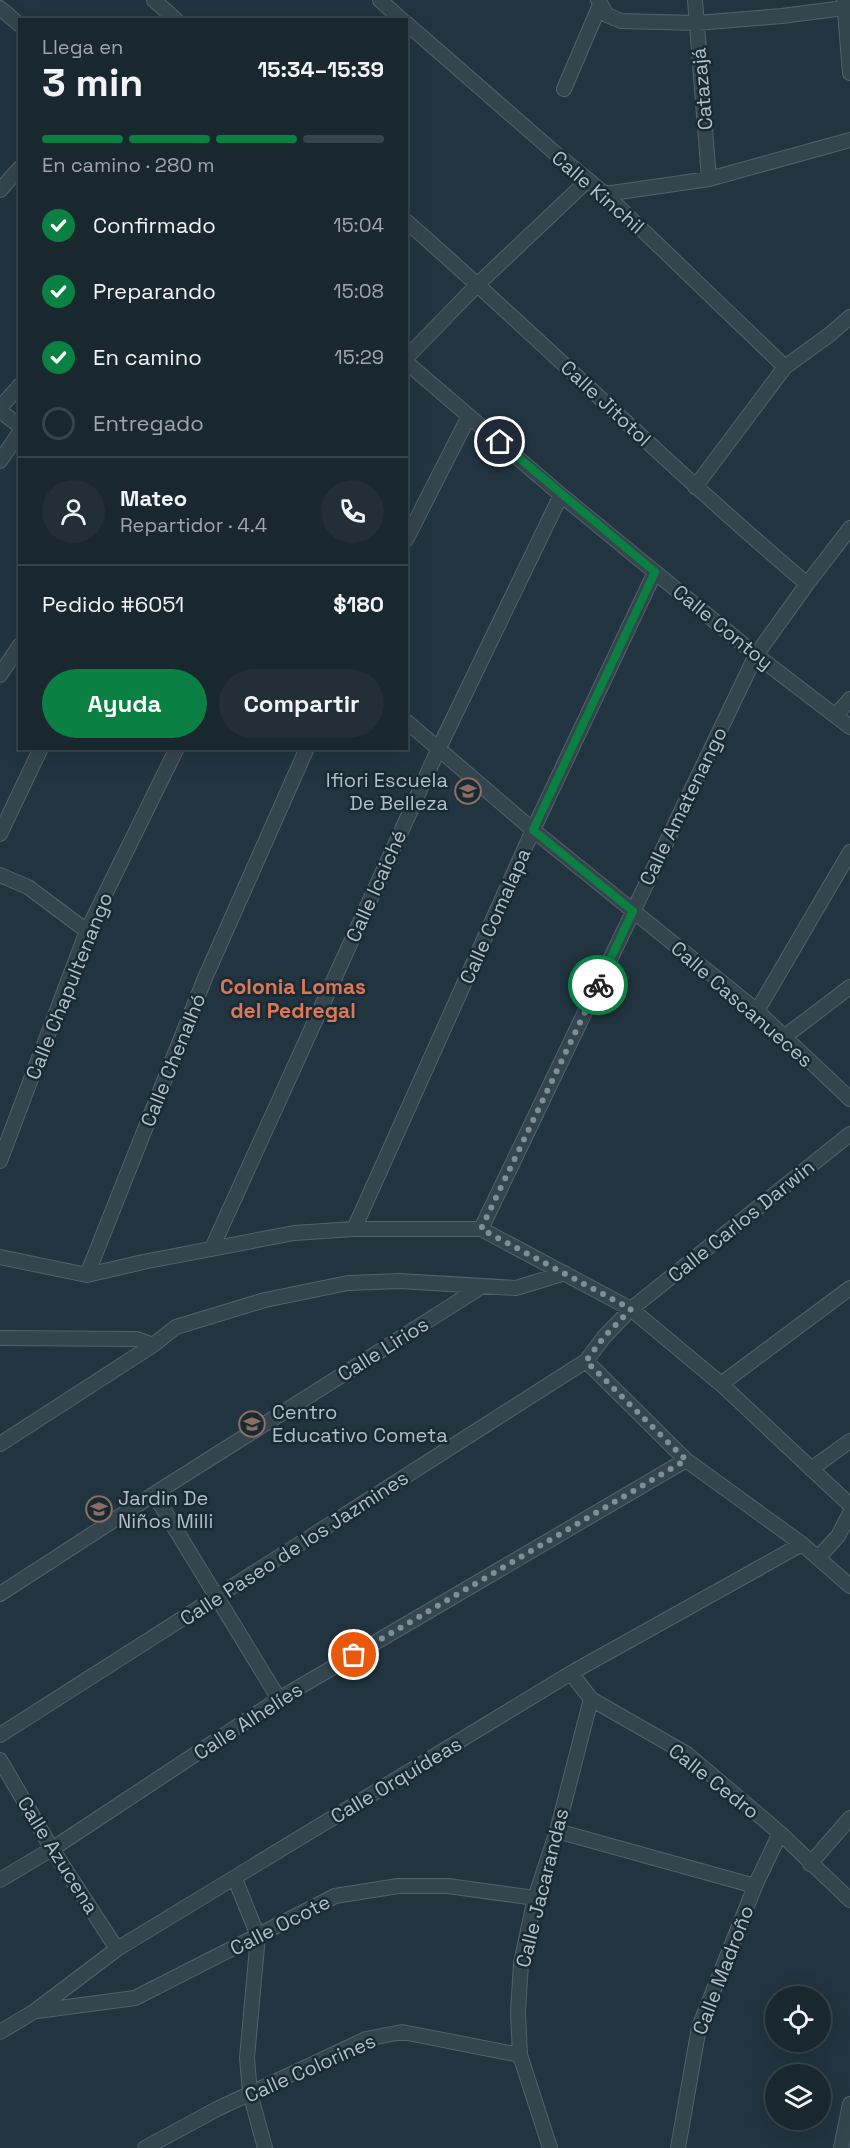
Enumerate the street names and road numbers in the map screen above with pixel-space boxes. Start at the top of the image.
street label: Catazajá [685,47,719,131]
street label: Calle Kinchil [546,145,650,239]
street label: Calle Jitotol [555,354,657,452]
street label: Calle Contoy [668,579,778,675]
street label: Calle Amatenango [633,722,733,890]
street label: Calle Icaiché [340,826,412,946]
street label: Calle Comalapa [453,844,537,988]
street label: Calle Chapultenango [20,889,118,1083]
street label: Calle Cascanueces [666,935,818,1073]
street label: Calle Chenalhó [134,990,212,1130]
street label: Calle Carlos Darwin [662,1154,820,1288]
street label: Calle Lirios [333,1311,433,1387]
street label: Calle Paseo de los Jazmines [175,1464,413,1632]
street label: Calle Alhelíes [189,1676,307,1766]
street label: Calle Orquídeas [326,1731,466,1829]
street label: Calle Cedro [663,1737,765,1825]
street label: Calle Azucena [12,1791,104,1919]
street label: Calle Jacarandas [510,1806,574,1970]
street label: Calle Ocote [225,1889,335,1961]
street label: Calle Madroño [686,1902,760,2038]
street label: Calle Colorines [240,2028,380,2108]

